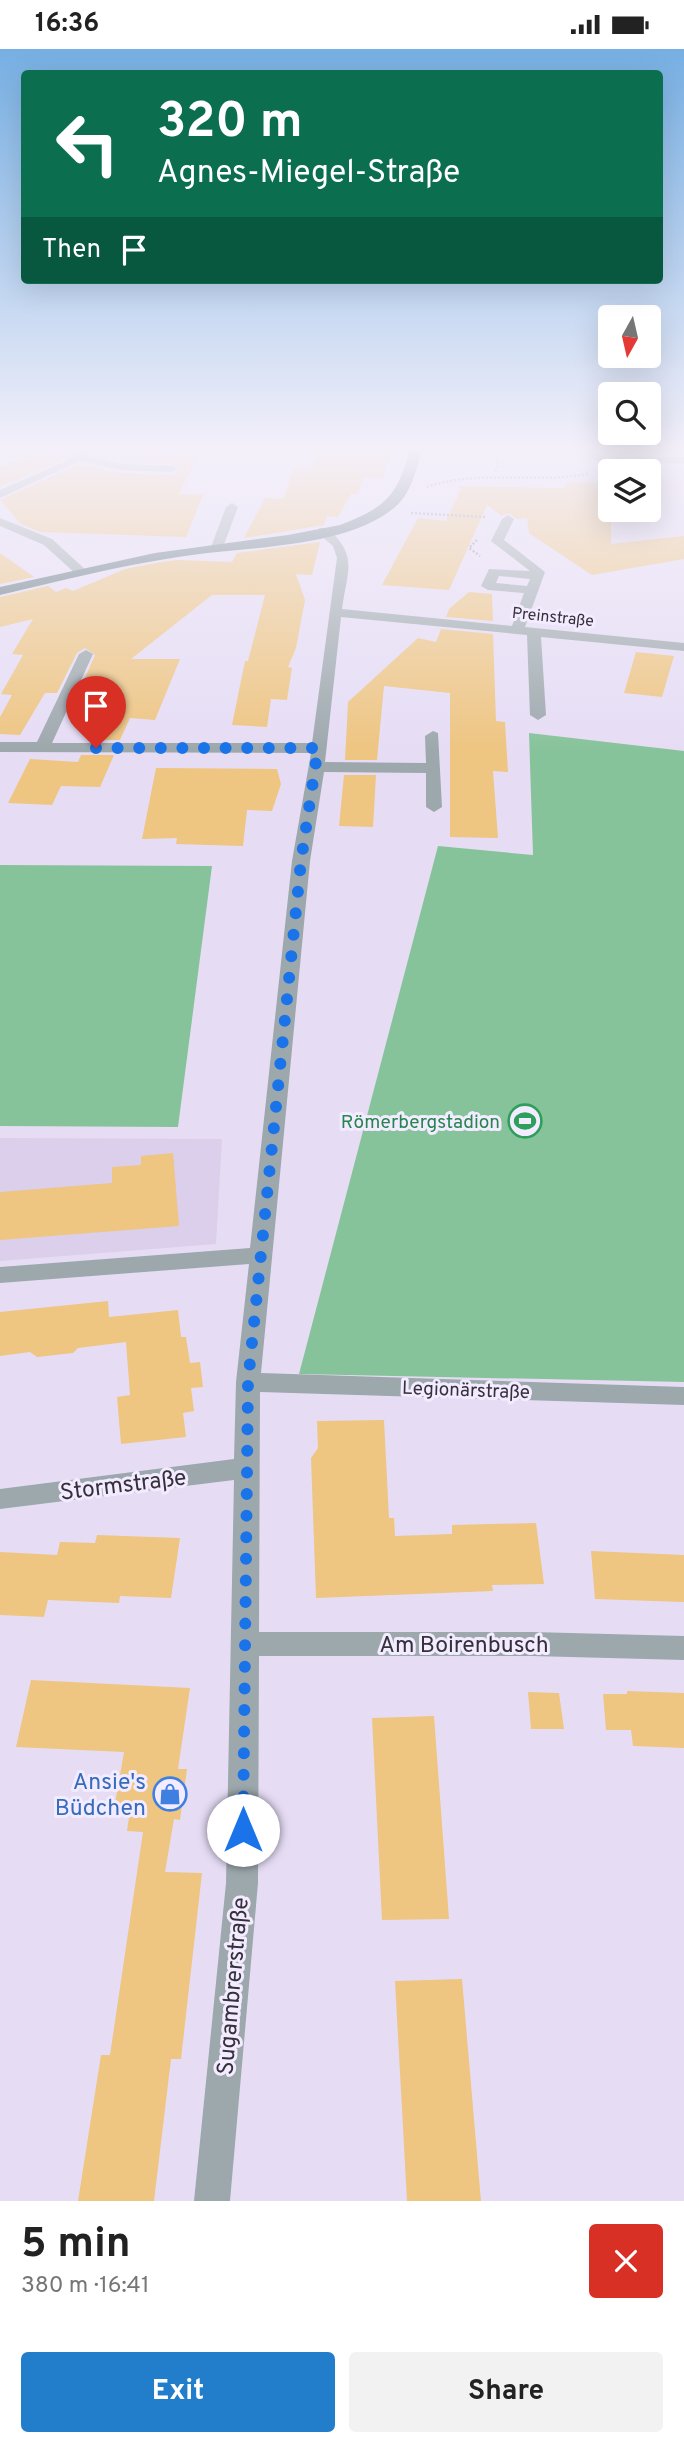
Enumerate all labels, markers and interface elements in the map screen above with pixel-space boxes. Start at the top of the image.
text: 16:36 [35,8,99,41]
text: 320 m [157,93,303,155]
icon: left [42,98,133,189]
text: Agnes-Miegel-Straße [157,154,460,194]
icon: arrive [115,231,153,269]
text: Then [42,234,101,267]
north arrow [598,305,662,367]
map controls [598,305,661,522]
button: search [598,382,661,445]
button: layers [598,459,661,522]
street label: Preinstraße [511,604,595,632]
pin [66,676,126,748]
icon: arrive [77,687,115,725]
sports icon: Römerbergstadion [506,1102,544,1140]
place label: Römerbergstadion [341,1111,500,1135]
street label: Legionärstraße [402,1377,530,1405]
street label: Stormstraße [58,1464,188,1509]
street label: Am Boirenbusch [379,1632,549,1661]
place label: Ansie's Büdchen [55,1769,146,1824]
shop icon: Ansie's Büdchen [151,1775,189,1813]
position arrow [206,1793,280,1867]
street label: Sugambrerstraße [212,1896,257,2076]
text: 5 min [21,2219,131,2272]
button: close [589,2224,663,2298]
text: 380 m · 16:41 [21,2272,149,2301]
button: Exit [21,2352,335,2432]
button: Share [349,2352,663,2432]

